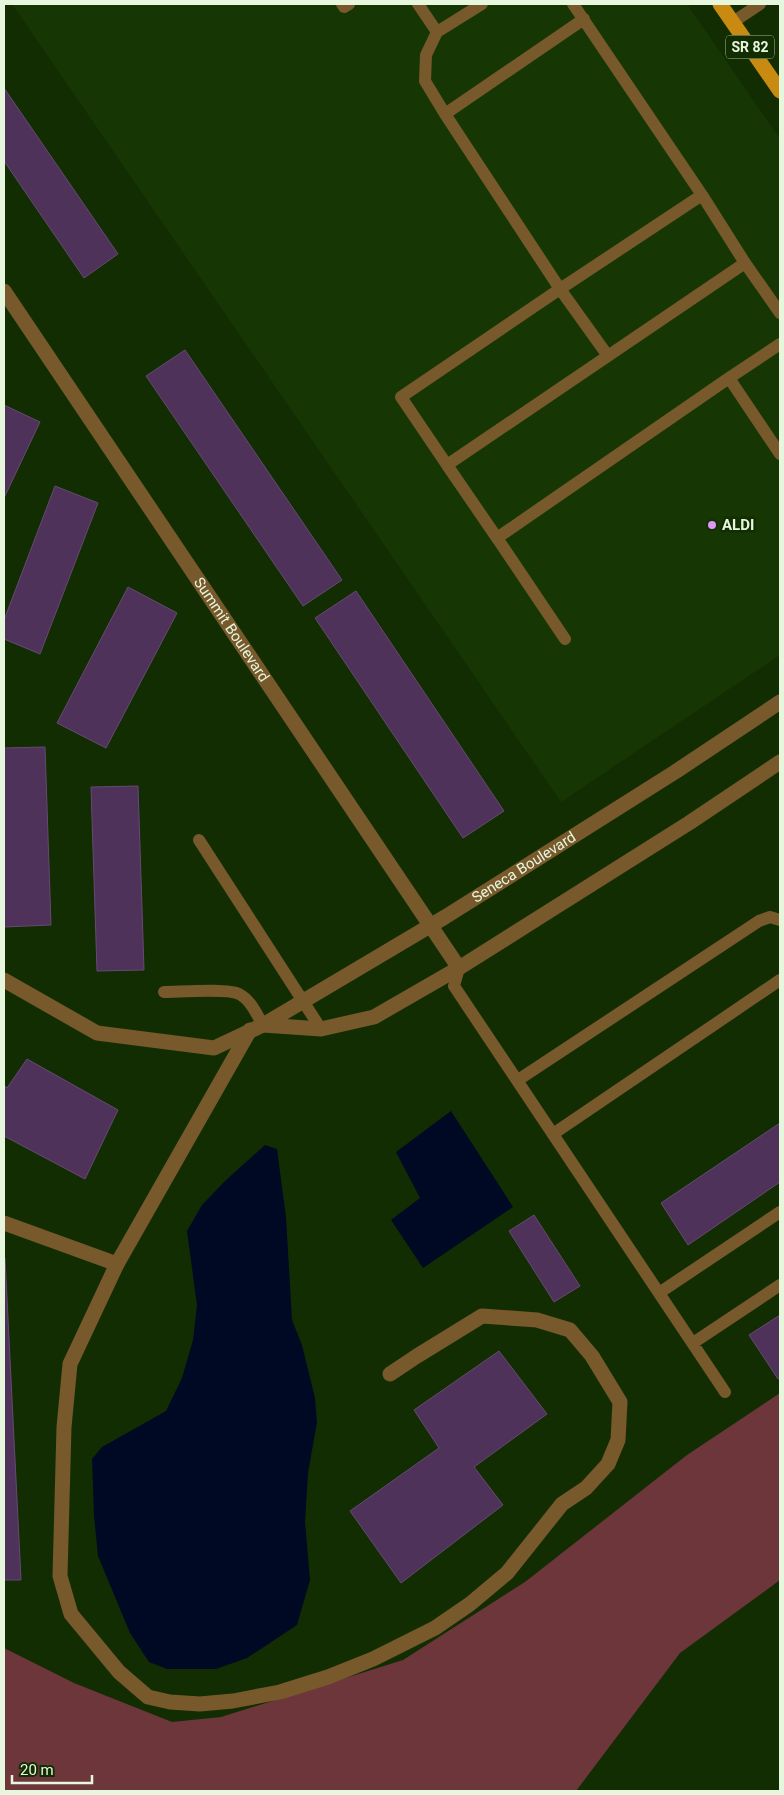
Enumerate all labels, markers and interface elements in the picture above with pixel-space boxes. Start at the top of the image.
road number: SR 82 [726,36,774,58]
place label: ALDI [722,516,754,534]
marker: ALDI [706,519,718,531]
street label: Summit Boulevard [190,574,273,685]
street label: Seneca Boulevard [469,828,579,907]
scale bar [12,1752,92,1784]
text: 20 m [20,1761,54,1779]

